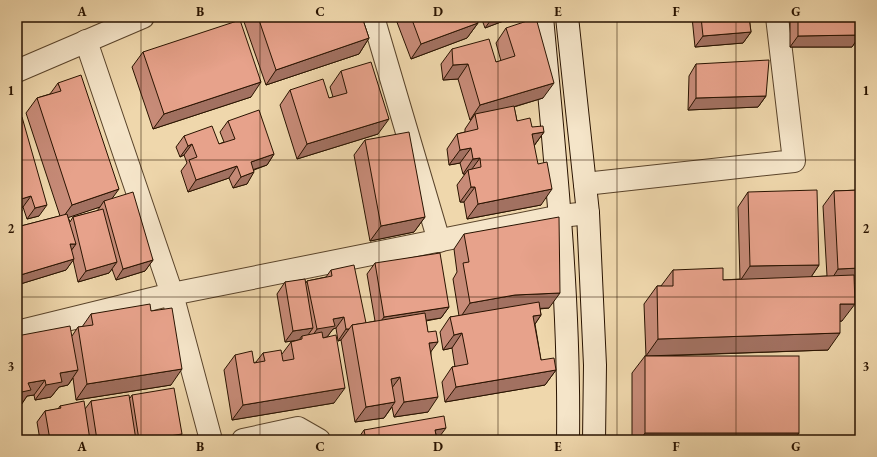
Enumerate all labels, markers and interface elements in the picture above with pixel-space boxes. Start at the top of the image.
text: A [76,3,87,20]
text: B [196,3,204,20]
text: C [315,3,325,20]
text: D [433,3,443,20]
text: E [554,3,562,20]
text: F [672,3,680,20]
text: G [791,3,801,20]
text: 1 [8,82,15,99]
text: 1 [863,82,870,99]
text: 2 [8,220,15,237]
text: 2 [863,220,870,237]
text: 3 [8,358,15,375]
text: 3 [863,358,870,375]
text: A [76,438,87,455]
text: B [196,438,204,455]
text: C [315,438,325,455]
text: D [433,438,443,455]
text: E [554,438,562,455]
text: F [672,438,680,455]
text: G [791,438,801,455]

